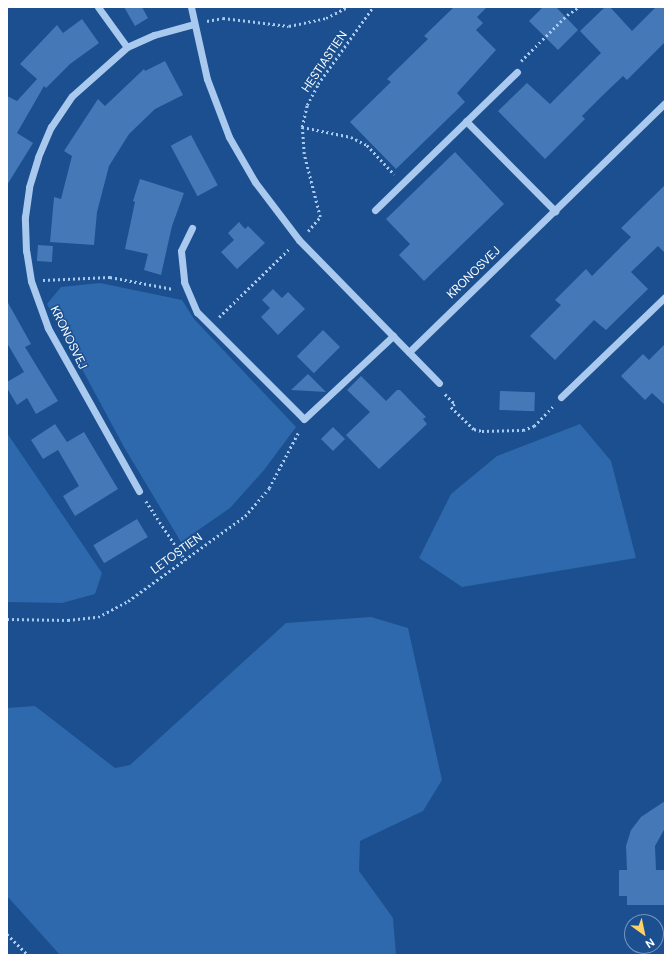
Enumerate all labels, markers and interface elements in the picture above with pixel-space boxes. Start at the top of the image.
street label: HESTIASTIEN [299,29,351,95]
street label: KRONOSVEJ [444,244,504,302]
street label: KRONOSVEJ [47,304,89,372]
street label: LETOSTIEN [148,531,206,577]
north arrow [624,914,664,954]
text: N [643,935,657,951]

